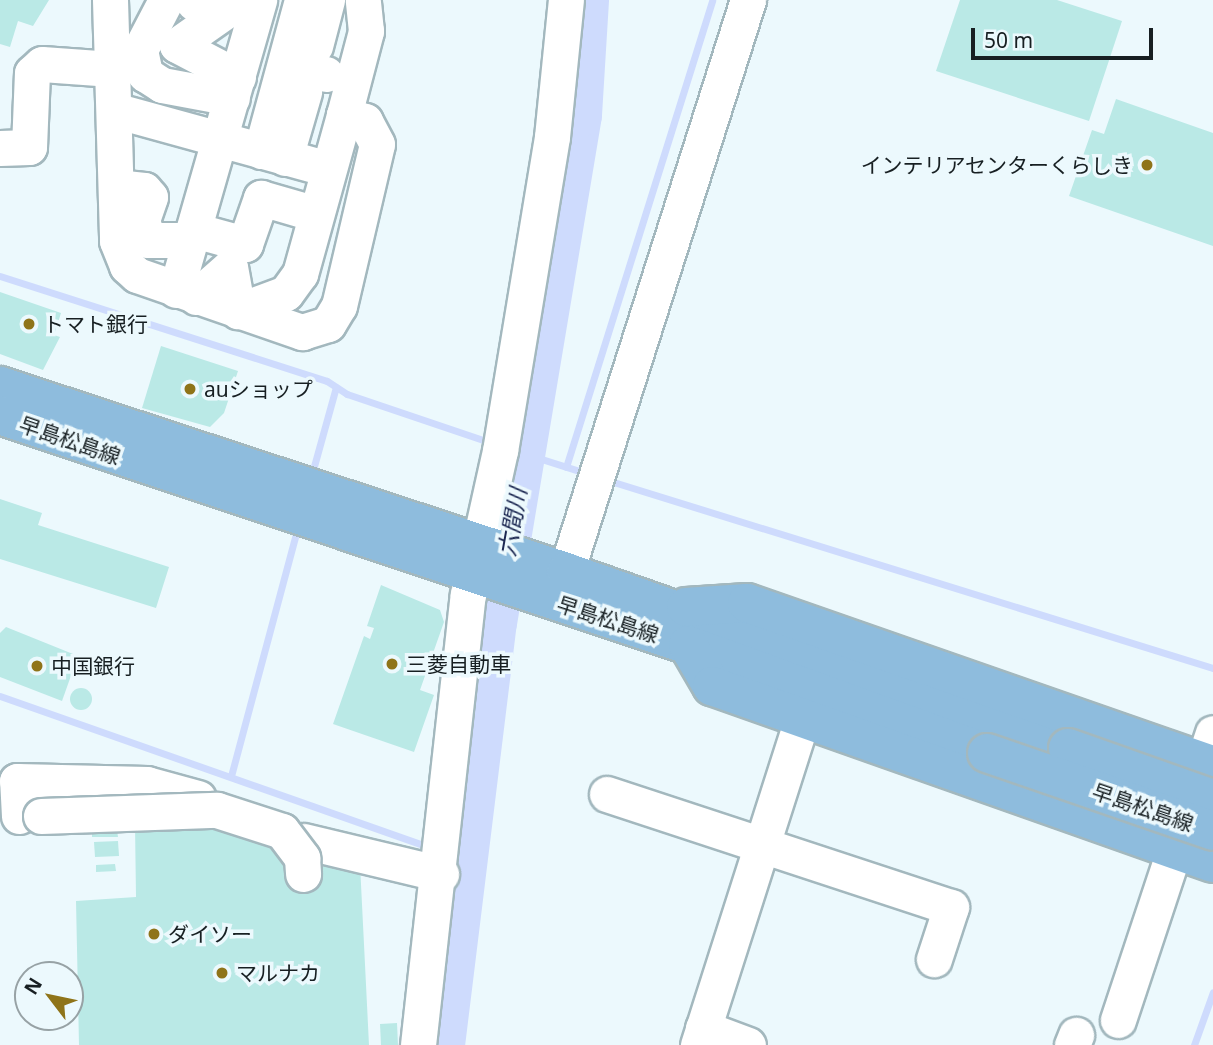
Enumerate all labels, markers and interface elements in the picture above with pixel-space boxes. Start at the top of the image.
scale bar [975,14,1157,58]
text: 50 m [984,26,1033,54]
place label: インテリアセンターくらしき [860,152,1133,178]
marker: インテリアセンターくらしき [1139,157,1155,173]
place label: トマト銀行 [43,311,148,337]
marker: トマト銀行 [21,316,37,332]
place label: auショップ [204,376,313,402]
marker: auショップ [182,381,198,397]
street label: 早島松島線 [16,411,124,469]
water label: 六間川 [492,486,532,558]
street label: 早島松島線 [554,591,662,647]
place label: 三菱自動車 [406,651,511,677]
place label: 中国銀行 [51,653,135,679]
marker: 三菱自動車 [384,656,400,672]
marker: 中国銀行 [29,658,45,674]
street label: 早島松島線 [1089,778,1197,836]
place label: ダイソー [168,921,252,947]
marker: ダイソー [146,926,162,942]
place label: マルナカ [236,960,320,986]
north arrow [14,961,84,1031]
marker: マルナカ [214,965,230,981]
text: N [18,972,48,999]

